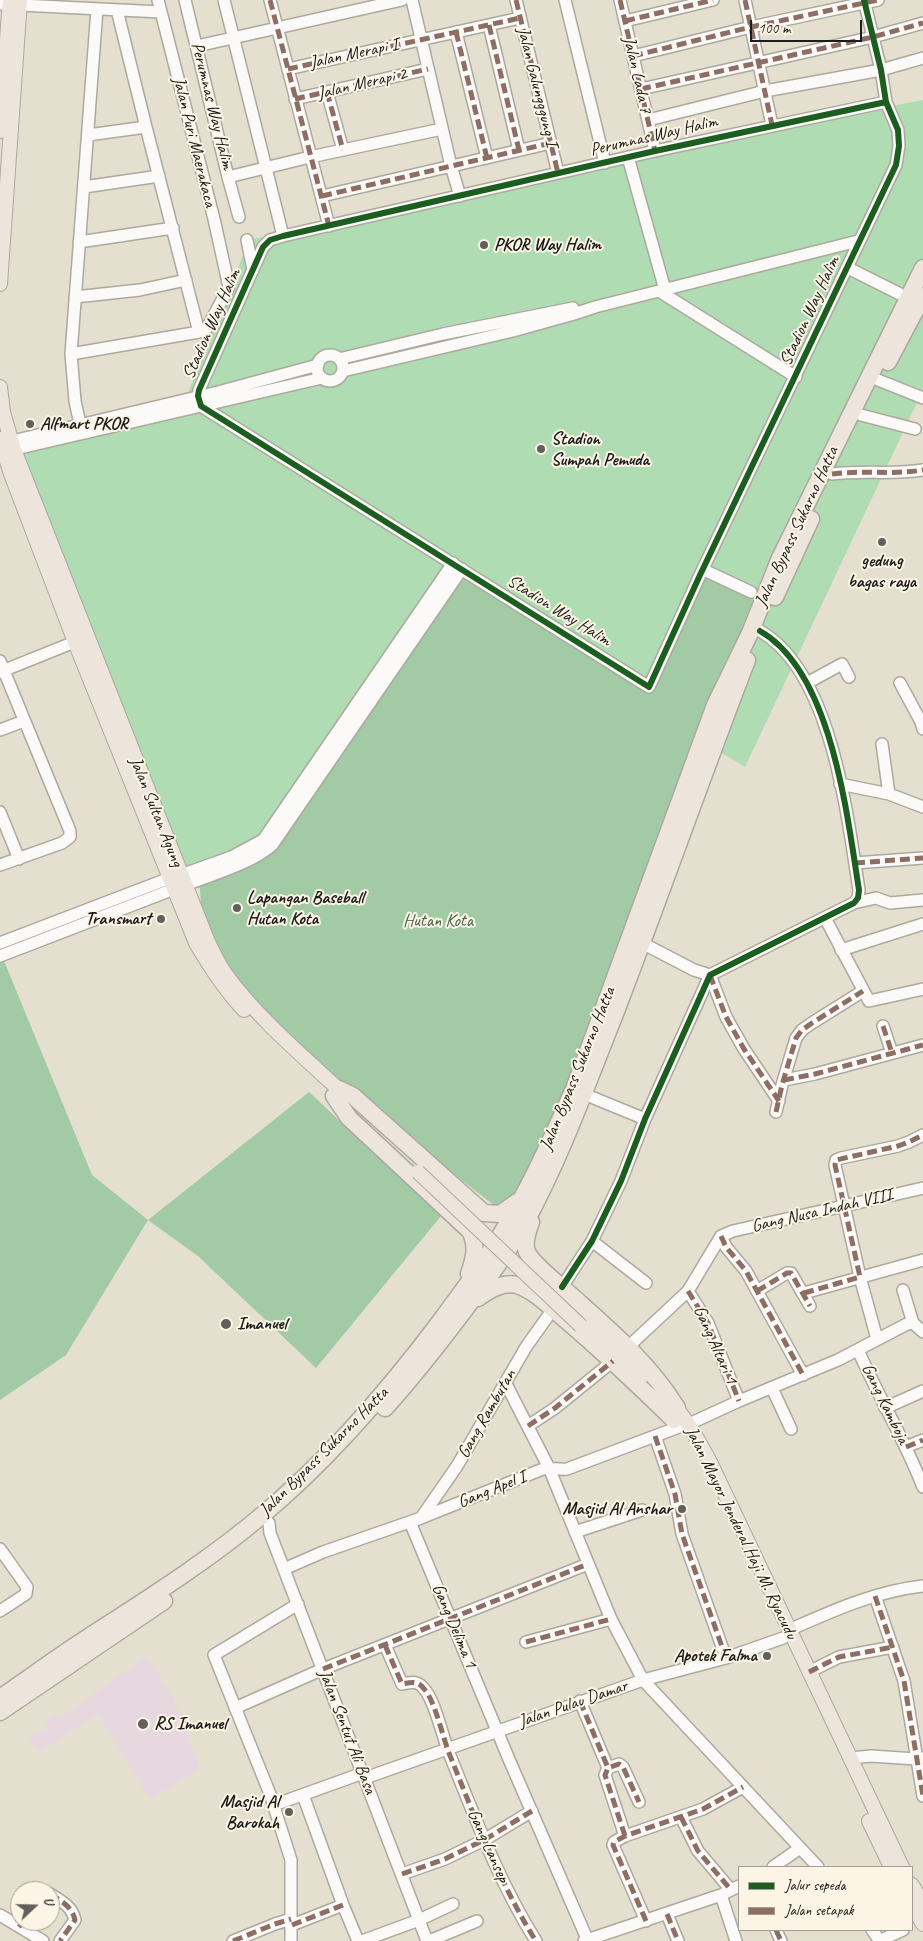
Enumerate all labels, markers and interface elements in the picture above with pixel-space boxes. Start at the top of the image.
scale bar [753,10,866,42]
text: 100 m [758,19,790,38]
street label: Jalan Galungggung I [512,25,562,149]
street label: Jalan Merapi I [308,34,400,74]
street label: Jalan Lada 7 [618,34,656,116]
street label: Perumnas Way Halim [186,40,238,172]
street label: Jalan Merapi 2 [315,63,409,105]
street label: Jalan Puri Maerakaca [167,75,221,209]
street label: Perumnas Way Halim [588,111,720,161]
place label: PKOR Way Halim [494,234,601,256]
marker: PKOR Way Halim [478,239,490,251]
street label: Stadion Way Halim [775,253,845,369]
street label: Stadion Way Halim [178,265,246,383]
place label: Alfmart PKOR [40,413,128,435]
marker: Alfmart PKOR [24,418,36,430]
place label: Stadion Sumpah Pemuda [551,428,649,470]
marker: Stadion Sumpah Pemuda [535,443,547,455]
street label: Jalan Bypass Sukarno Hatta [750,444,844,610]
marker: gedung bagas raya [876,536,888,548]
place label: gedung bagas raya [848,550,916,592]
street label: Stadion Way Halim [503,570,615,652]
street label: Jalan Sultan Agung [124,754,188,870]
place label: Lapangan Baseball Hutan Kota [247,887,364,930]
marker: Lapangan Baseball Hutan Kota [231,902,243,914]
place label: Transmart [85,908,151,930]
park label: Hutan Kota [403,910,473,932]
marker: Transmart [155,913,167,925]
street label: Jalan Bypass Sukarno Hatta [535,984,621,1154]
street label: Gang Nusa Indah VIII [749,1184,895,1238]
street label: Gang Altari 1 [688,1302,742,1388]
place label: Imanuel [237,1313,287,1335]
marker: Imanuel [219,1317,233,1331]
street label: Gang Kamboja [856,1360,914,1448]
street label: Gang Rambutan [453,1366,521,1462]
street label: Jalan Bypass Sukarno Hatta [255,1383,393,1521]
street label: Jalan Mayor Jenderal Haji M. Ryacudu [680,1423,802,1643]
street label: Gang Apel I [455,1467,529,1513]
place label: Masjid Al Anshar [562,1498,672,1520]
marker: Masjid Al Anshar [676,1503,688,1515]
street label: Gang Delima 1 [427,1581,481,1671]
place label: Apotek Falma [674,1645,757,1667]
marker: Apotek Falma [761,1650,773,1662]
street label: Jalan Sentut Ali Basa [313,1667,381,1797]
street label: Jalan Pulau Damar [516,1675,630,1733]
place label: RS Imanuel [154,1713,226,1735]
marker: RS Imanuel [136,1717,150,1731]
place label: Masjid Al Barokah [220,1791,279,1834]
marker: Masjid Al Barokah [283,1806,295,1818]
street label: Gang Lansep [462,1806,514,1886]
legend [738,1866,913,1931]
text: Jalur sepeda [785,1876,846,1895]
north arrow [10,1881,60,1931]
text: U [39,1895,58,1907]
text: Jalan setapak [785,1901,854,1920]

